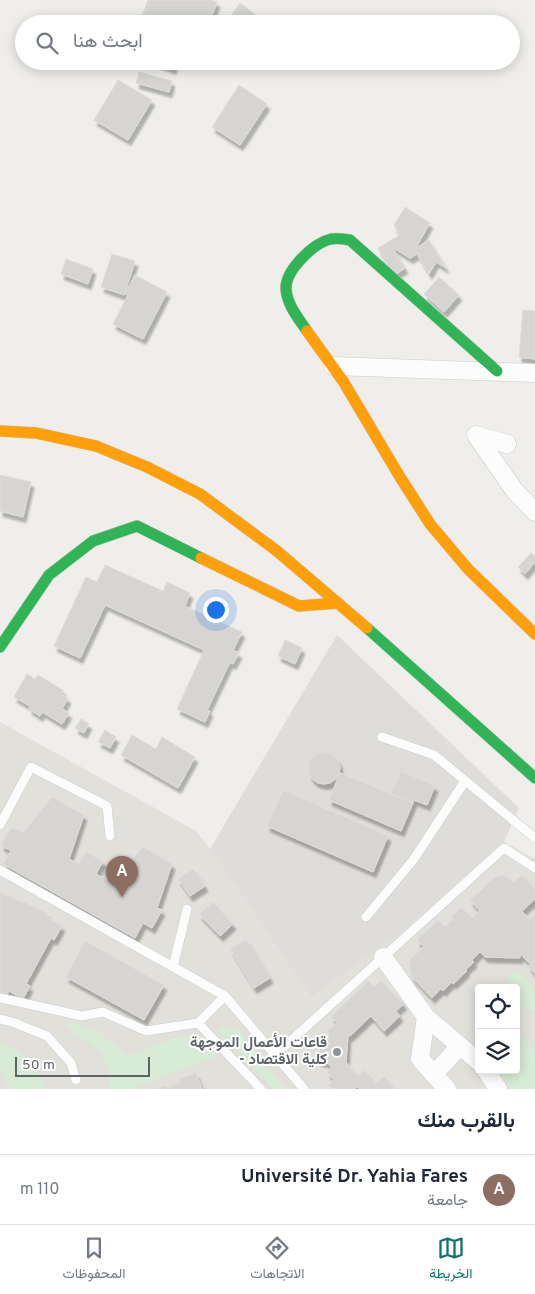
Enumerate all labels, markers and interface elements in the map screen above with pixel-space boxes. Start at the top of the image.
search box [15,15,520,70]
icon: search [33,29,61,57]
text: ابحث هنا [73,30,143,54]
your location [203,597,229,623]
pin: A [106,856,138,897]
map controls [475,984,520,1074]
button: locate [475,984,520,1029]
button: layers [475,1029,520,1074]
place label: قاعات الأعمال الموجهة - كلية الاقتصاد [190,1033,327,1070]
marker: قاعات الأعمال الموجهة - كلية الاقتصاد [331,1046,343,1058]
scale bar [15,1054,150,1077]
text: 50 m [22,1057,55,1074]
text: بالقرب منك [418,1108,515,1135]
text: Université Dr. Yahia Fares [241,1165,468,1189]
text: 110 m [20,1180,60,1200]
text: A [493,1180,505,1200]
text: جامعة [427,1191,468,1211]
tab: المحفوظات [62,1234,125,1286]
tab: الاتجاهات [250,1234,305,1286]
tab: الخريطة [429,1234,473,1286]

